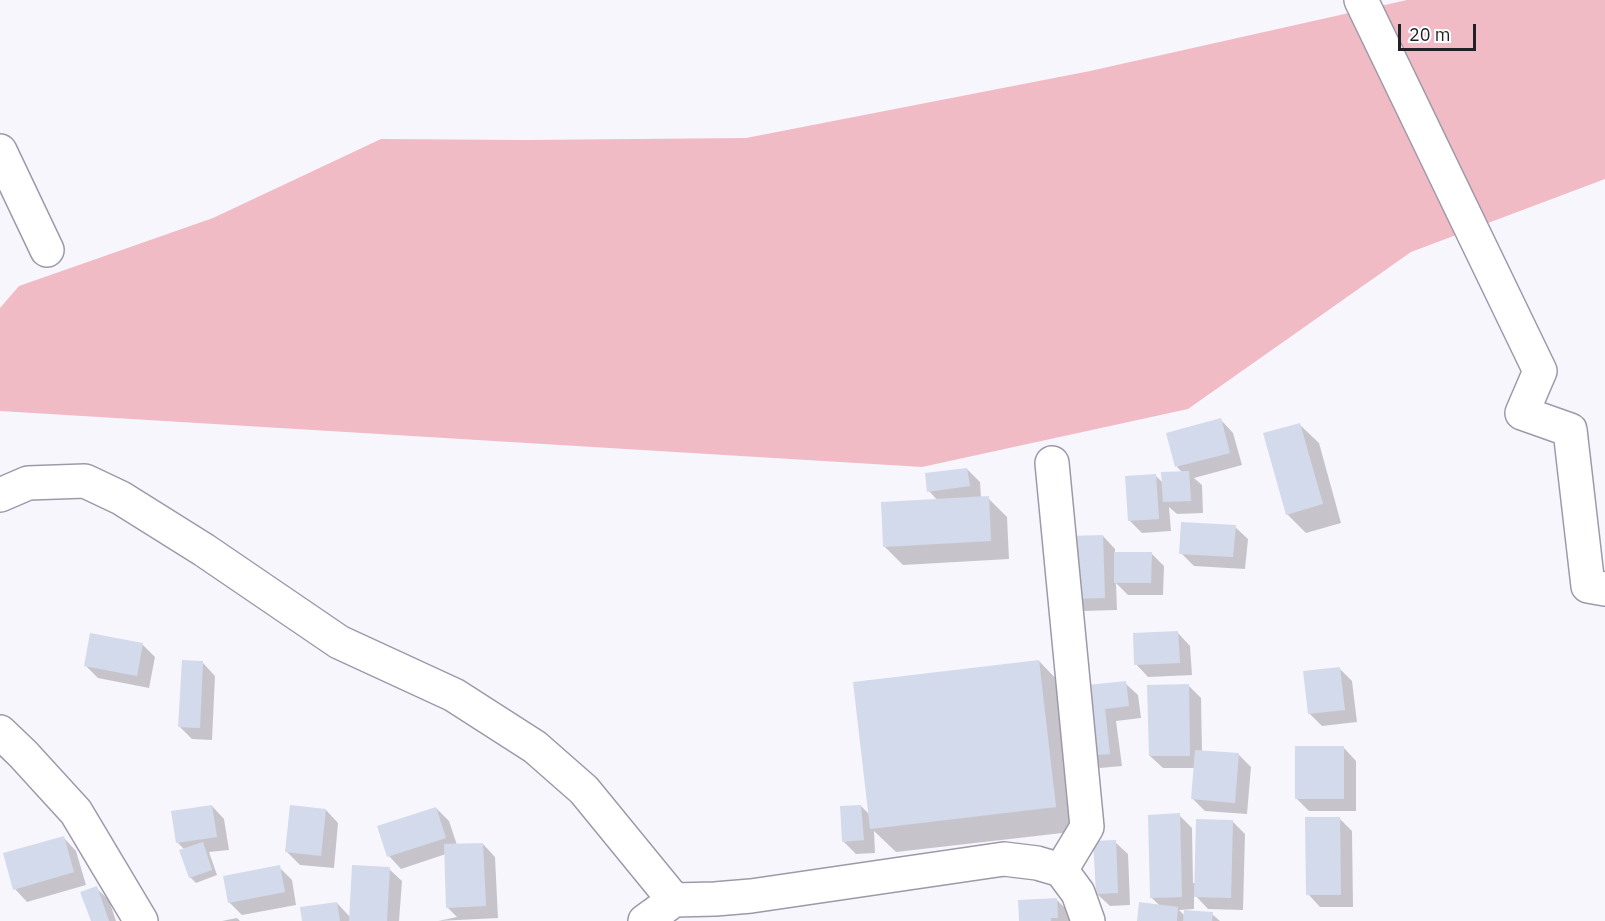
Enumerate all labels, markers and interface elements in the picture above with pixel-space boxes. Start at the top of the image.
scale bar [1401,12,1479,50]
text: 20 m [1409,23,1451,46]

